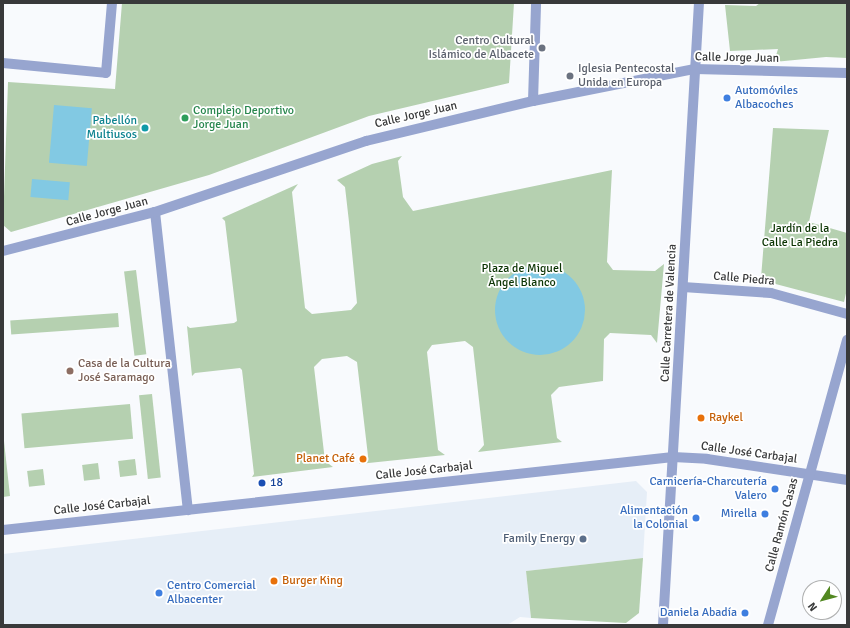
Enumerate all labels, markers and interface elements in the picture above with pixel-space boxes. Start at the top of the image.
place label: Centro Cultural Islámico de Albacete [429,34,534,62]
marker: Centro Cultural Islámico de Albacete [537,43,547,53]
street label: Calle Jorge Juan [695,50,779,66]
place label: Iglesia Pentecostal Unida en Europa [578,62,675,90]
marker: Iglesia Pentecostal Unida en Europa [565,71,575,81]
place label: Automóviles Albacoches [735,84,798,112]
marker: Automóviles Albacoches [722,93,732,103]
street label: Calle Jorge Juan [373,99,459,131]
place label: Complejo Deportivo Jorge Juan [193,104,294,132]
marker: Complejo Deportivo Jorge Juan [180,113,190,123]
place label: Pabellón Multiusos [87,114,137,142]
marker: Pabellón Multiusos [140,123,150,133]
street label: Calle Jorge Juan [64,194,150,230]
park label: Jardín de la Calle La Piedra [762,222,838,250]
street label: Calle Carretera de Valencia [658,244,680,382]
park label: Plaza de Miguel Ángel Blanco [482,262,562,290]
street label: Calle Piedra [713,269,775,289]
place label: Casa de la Cultura José Saramago [78,357,171,385]
marker: Casa de la Cultura José Saramago [65,366,75,376]
place label: Raykel [709,411,743,425]
marker: Raykel [696,413,706,423]
street label: Calle José Carbajal [700,439,798,467]
place label: Planet Café [296,452,355,466]
marker: Planet Café [358,454,368,464]
street label: Calle José Carbajal [375,459,473,483]
place label: Carnicería-Charcutería Valero [649,475,767,503]
place label: 18 [270,476,283,490]
street label: Calle Ramón Casas [763,476,801,574]
marker: 18 [257,478,267,488]
marker: Carnicería-Charcutería Valero [770,484,780,494]
street label: Calle José Carbajal [53,494,151,518]
place label: Alimentación la Colonial [620,504,688,532]
place label: Mirella [721,507,757,521]
marker: Mirella [760,509,770,519]
marker: Alimentación la Colonial [691,513,701,523]
place label: Family Energy [503,532,575,546]
marker: Family Energy [578,534,588,544]
place label: Burger King [282,574,343,588]
marker: Burger King [269,576,279,586]
place label: Centro Comercial Albacenter [167,579,256,607]
north arrow [802,580,842,620]
marker: Centro Comercial Albacenter [154,588,164,598]
text: N [805,600,820,614]
place label: Daniela Abadía [660,606,737,620]
marker: Daniela Abadía [740,608,750,618]

